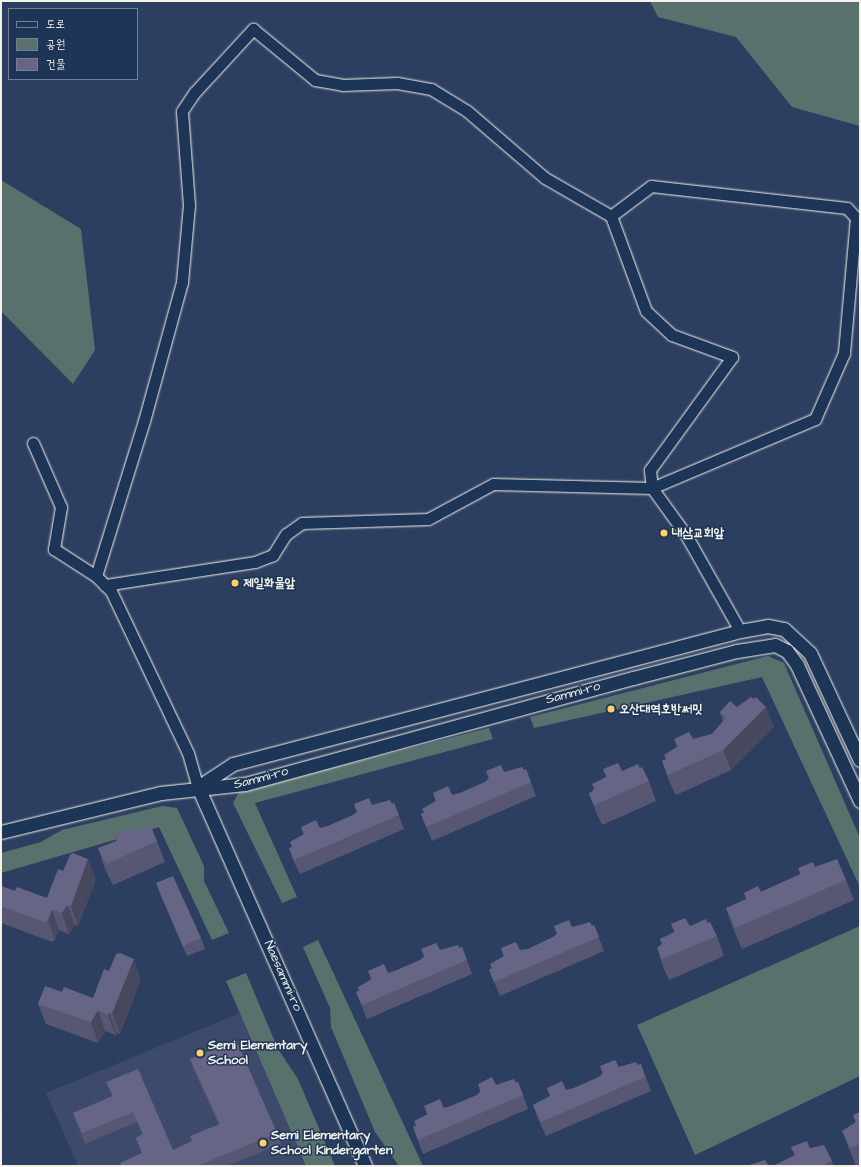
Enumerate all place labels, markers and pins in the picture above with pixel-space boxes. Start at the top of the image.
place label: 내삼교회앞 [672,525,724,541]
marker: 내삼교회앞 [659,528,669,538]
place label: 제일화물앞 [243,575,295,591]
marker: 제일화물앞 [230,578,240,588]
place label: 오산대역호반써밋 [619,701,703,717]
marker: 오산대역호반써밋 [606,704,616,714]
place label: Semi Elementary School [208,1038,307,1069]
marker: Semi Elementary School [195,1048,205,1058]
place label: Semi Elementary School Kindergarten [271,1128,392,1159]
marker: Semi Elementary School Kindergarten [258,1138,268,1148]

